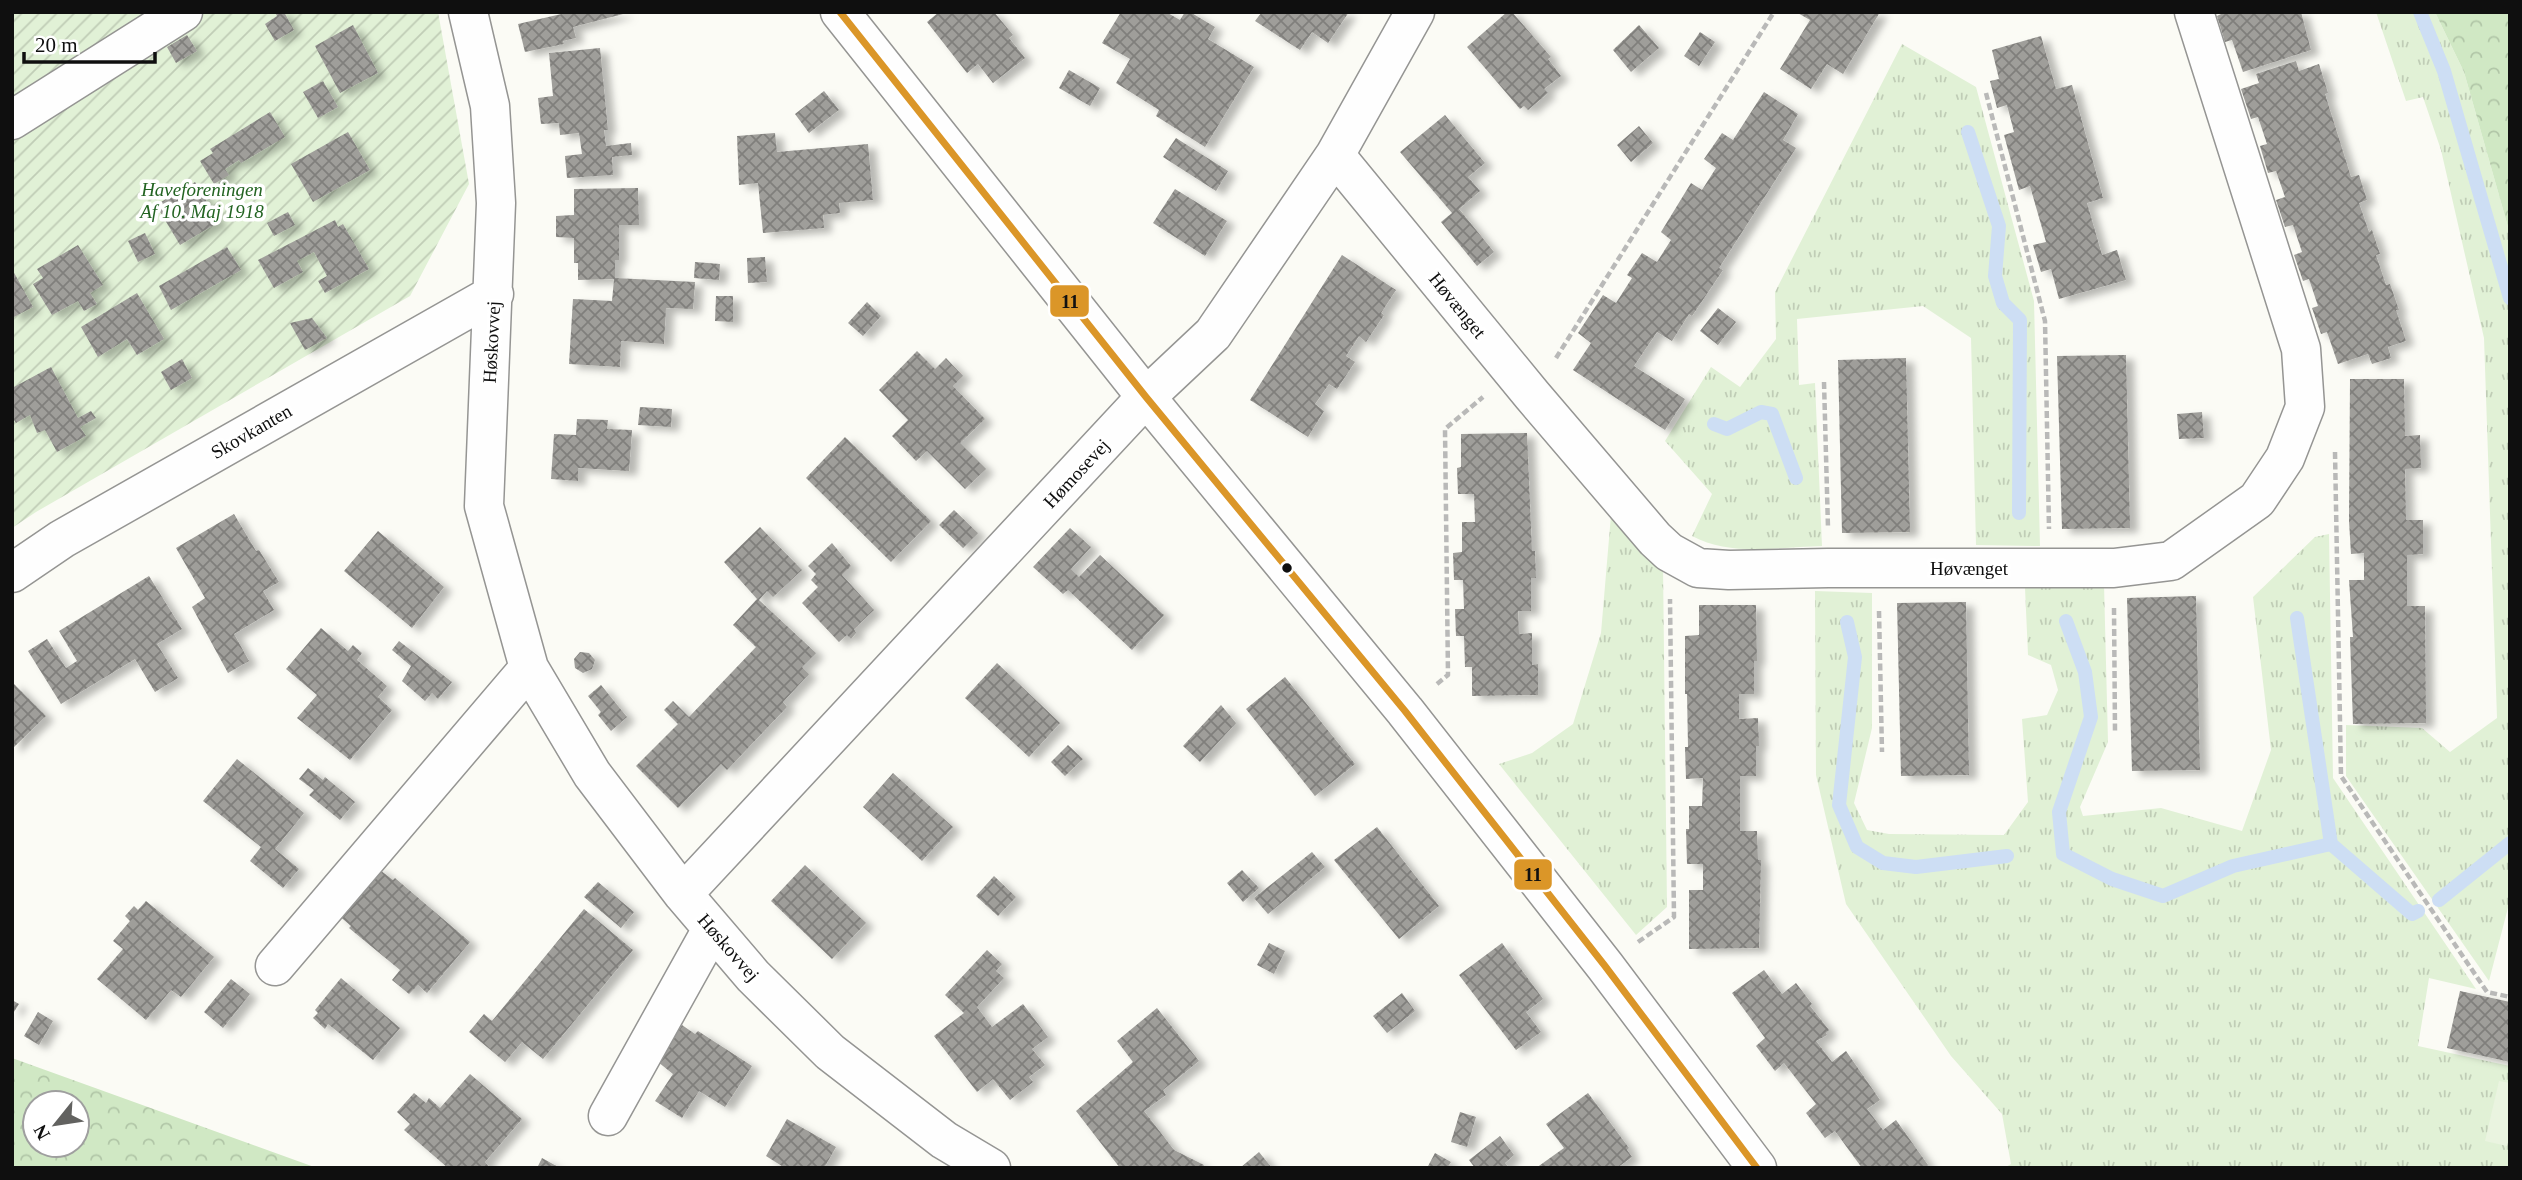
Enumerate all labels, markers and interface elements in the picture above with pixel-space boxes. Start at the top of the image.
scale bar [24,21,156,65]
text: 20 m [35,33,78,57]
park label: Haveforeningen Af 10. Maj 1918 [138,179,264,222]
street label: Høvænget [1425,268,1491,343]
line badge: 11 [1049,284,1090,318]
text: 11 [1061,291,1079,312]
street label: Høskovvej [479,300,504,384]
street label: Skovkanten [207,400,296,463]
street label: Hømosevej [1039,435,1114,512]
street label: Høvænget [1930,558,2009,579]
unlabelled marker [1280,561,1294,575]
line badge: 11 [1513,858,1553,891]
text: 11 [1524,864,1542,885]
street label: Høskovvej [694,909,764,985]
north arrow [21,1089,91,1159]
text: N [29,1121,54,1143]

